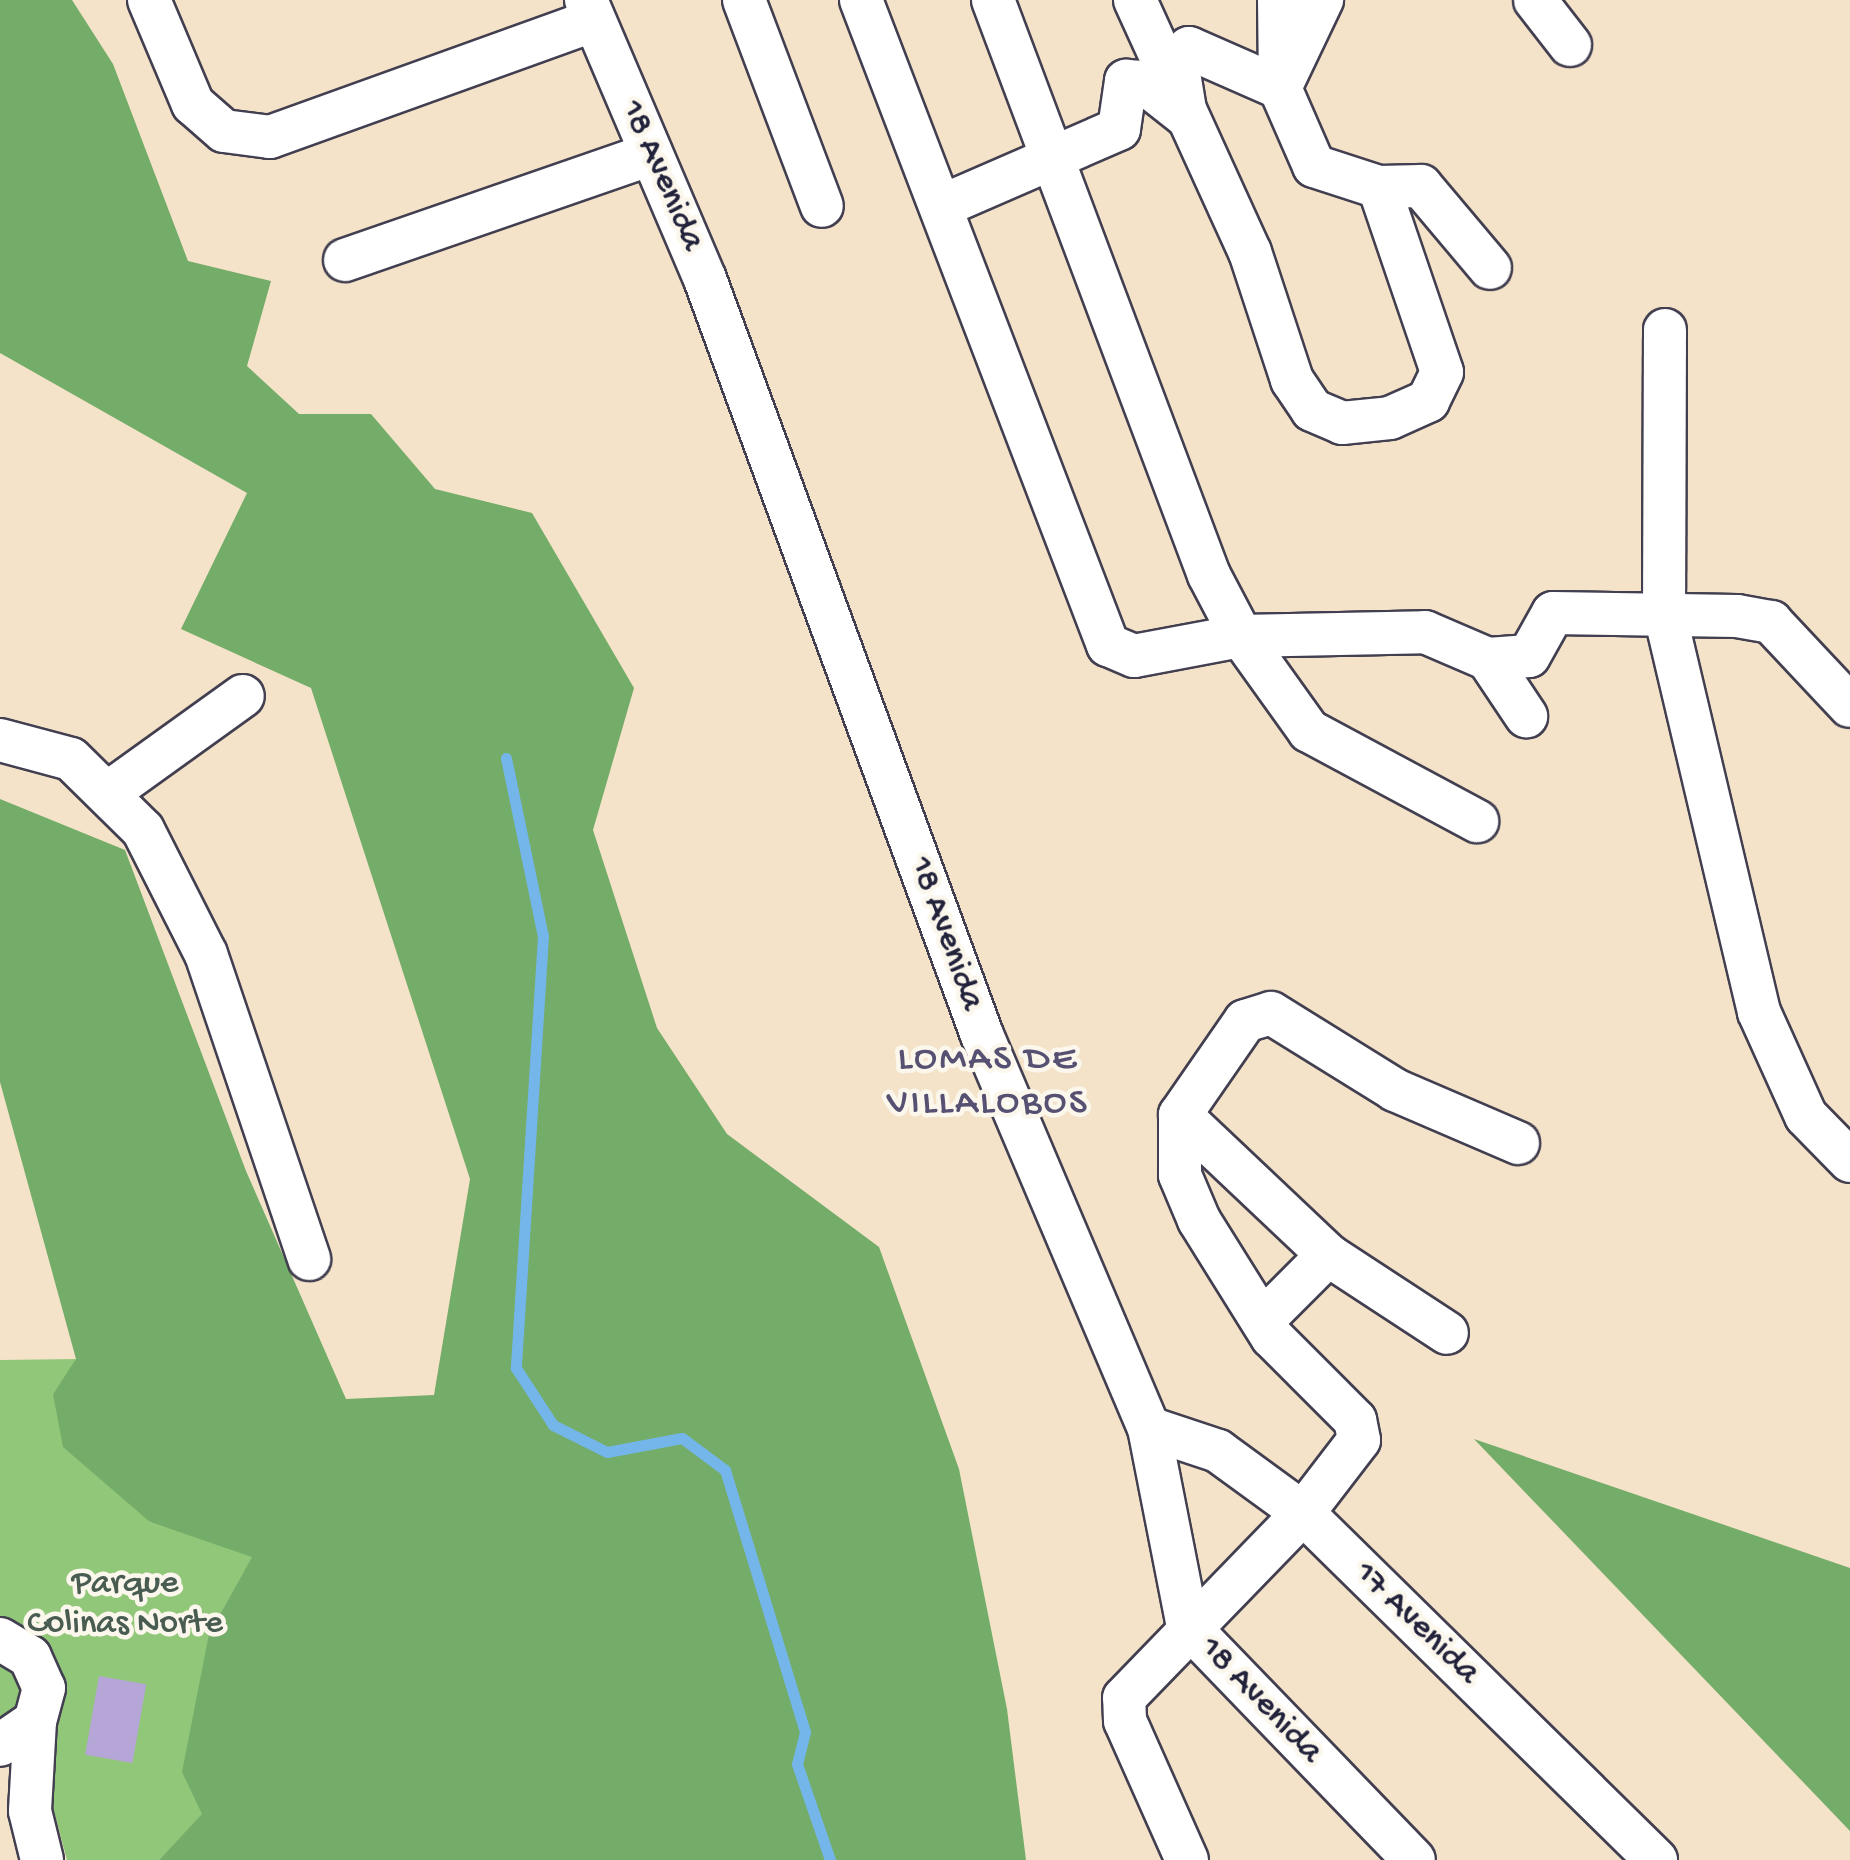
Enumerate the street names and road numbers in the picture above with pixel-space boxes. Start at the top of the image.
street label: 18 Avenida [609,94,713,258]
street label: 18 Avenida [898,852,992,1016]
street label: 17 Avenida [1344,1554,1488,1694]
street label: 18 Avenida [1189,1629,1331,1773]

